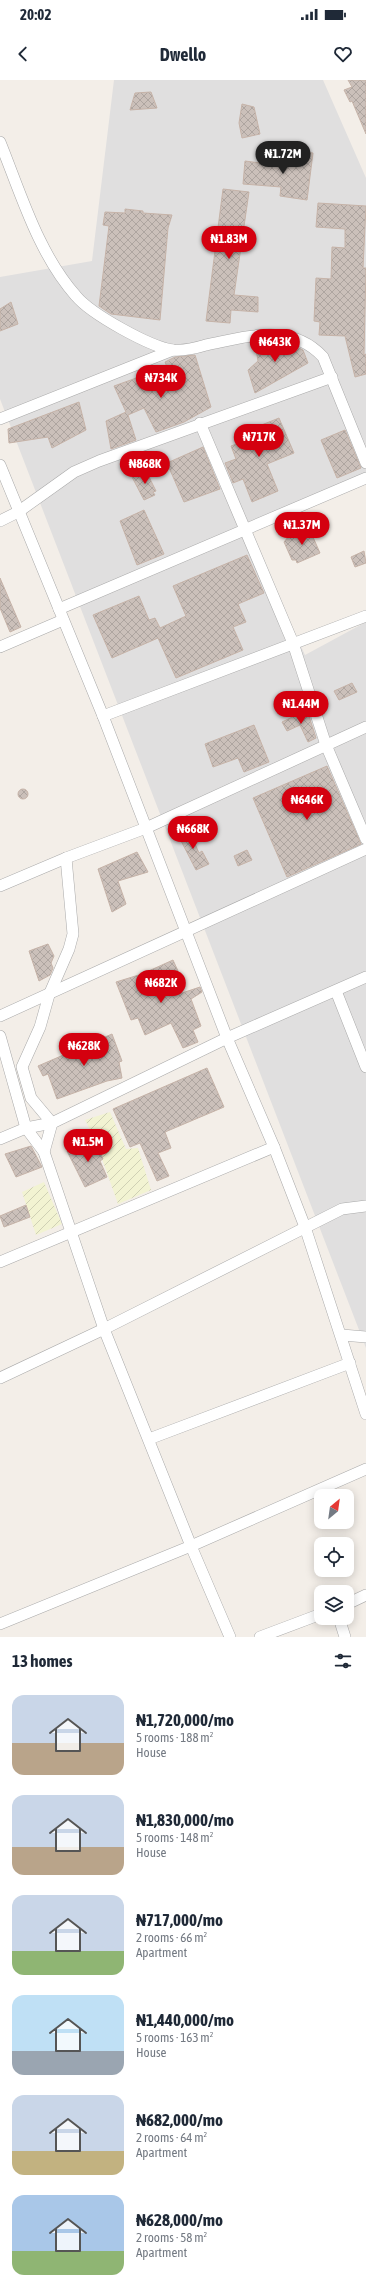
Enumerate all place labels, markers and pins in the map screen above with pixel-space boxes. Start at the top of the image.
pin: ₦1.72M [250,141,316,175]
pin: ₦1.83M [196,226,262,260]
pin: ₦643K [247,329,303,363]
pin: ₦734K [133,365,189,399]
pin: ₦717K [231,424,287,458]
pin: ₦868K [117,451,173,485]
pin: ₦1.37M [269,512,335,546]
pin: ₦1.44M [268,691,334,725]
pin: ₦646K [279,787,335,821]
pin: ₦668K [165,816,221,850]
pin: ₦682K [133,970,189,1004]
pin: ₦628K [56,1033,112,1067]
pin: ₦1.5M [60,1129,116,1163]

